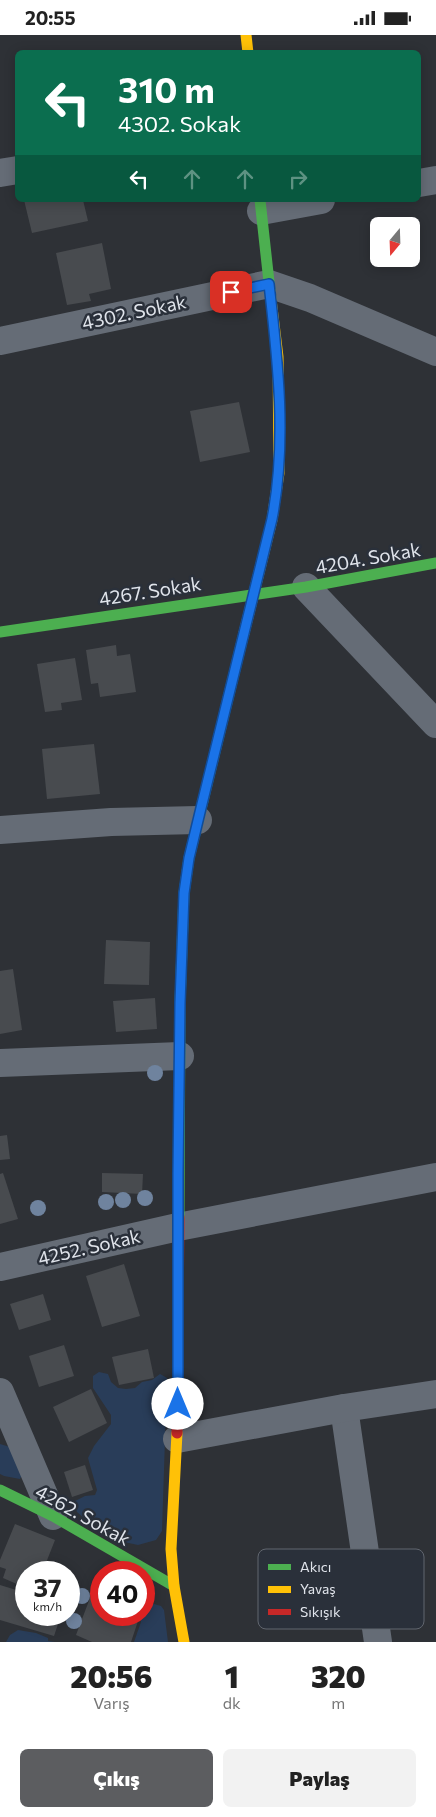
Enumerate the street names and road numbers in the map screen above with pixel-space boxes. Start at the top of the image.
street label: 4302. Sokak [80,289,188,334]
street label: 4204. Sokak [314,537,422,578]
street label: 4267. Sokak [97,571,203,610]
street label: 4252. Sokak [36,1224,142,1269]
street label: 4262. Sokak [32,1479,135,1550]

